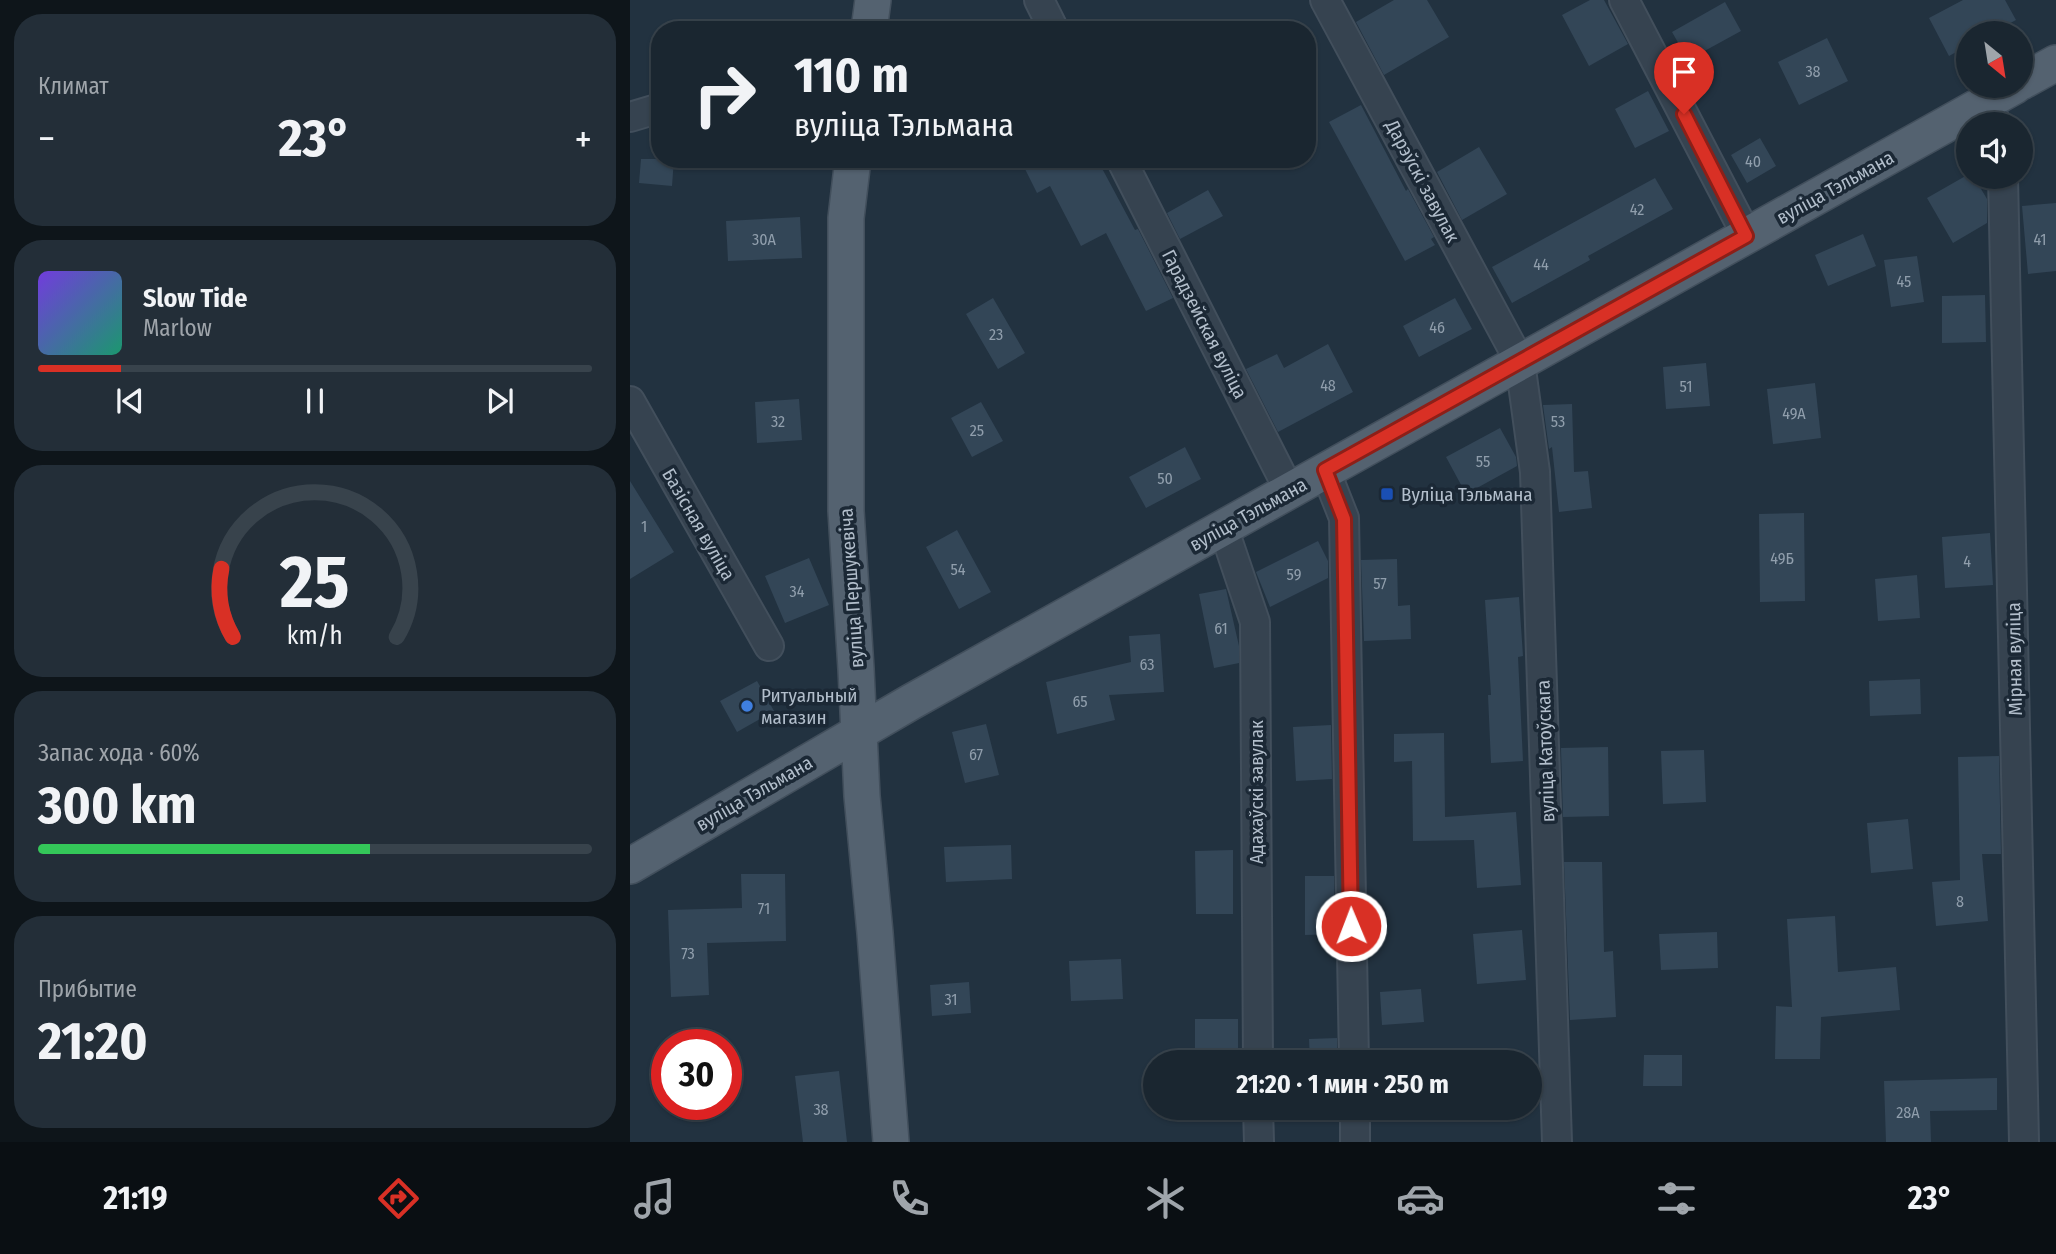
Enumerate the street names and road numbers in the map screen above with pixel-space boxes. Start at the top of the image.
street label: Дарэўскі завулак [1380,115,1465,247]
street label: вуліца Тэльмана [1773,146,1898,229]
street label: Гарадзейская вуліца [1157,246,1252,403]
street label: Базісная вуліца [657,464,740,584]
street label: вуліца Тэльмана [1186,473,1311,556]
street label: вуліца Першукевіча [834,507,869,669]
street label: Мірная вуліца [2002,602,2027,716]
street label: вуліца Катоўскага [1532,679,1559,823]
street label: Адахаўскі завулак [1245,720,1268,864]
street label: вуліца Тэльмана [692,751,817,836]

